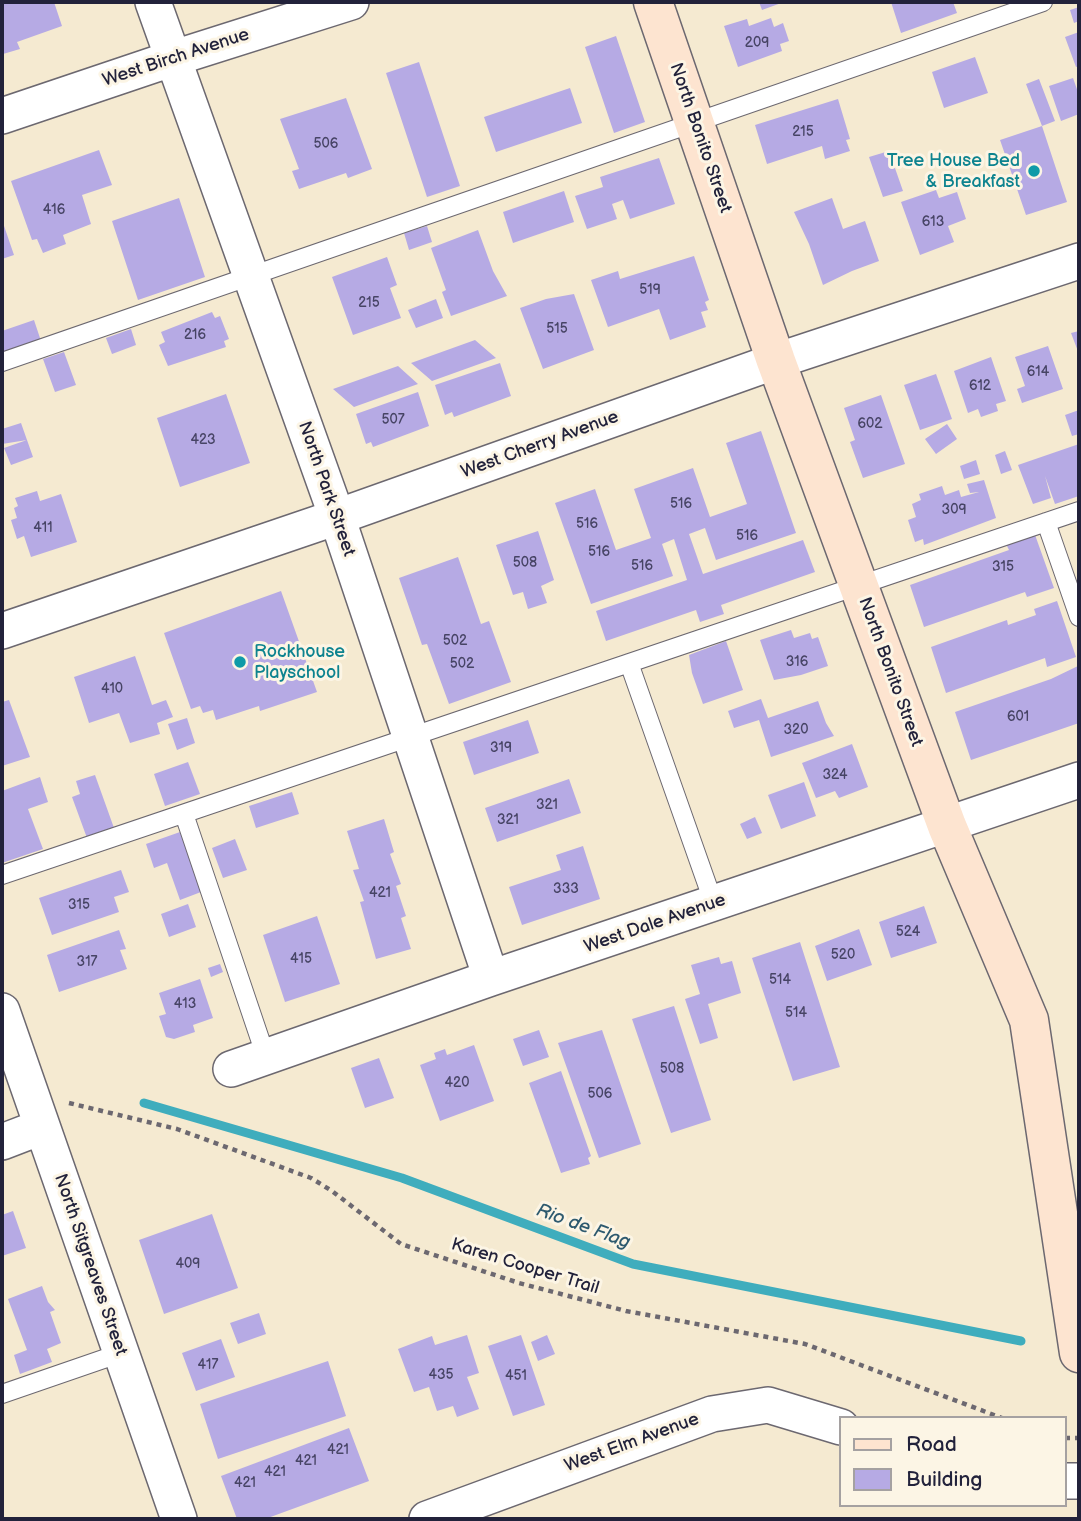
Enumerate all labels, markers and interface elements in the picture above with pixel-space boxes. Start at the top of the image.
street label: West Birch Avenue [100,24,252,92]
house number: 209 [745,35,769,51]
street label: North Bonito Street [664,60,736,216]
house number: 215 [792,124,814,140]
house number: 506 [314,136,338,152]
place label: Tree House Bed & Breakfast [887,150,1020,192]
marker: Tree House Bed & Breakfast [1026,163,1042,179]
house number: 416 [43,202,65,218]
house number: 613 [922,214,944,230]
house number: 519 [639,282,661,298]
house number: 215 [358,295,380,311]
house number: 515 [546,321,568,337]
house number: 216 [184,327,206,343]
house number: 614 [1027,364,1049,380]
house number: 612 [969,378,991,394]
street label: West Cherry Avenue [458,406,622,484]
house number: 507 [381,412,405,428]
house number: 602 [857,416,883,432]
street label: North Park Street [293,419,359,559]
house number: 423 [190,432,216,448]
house number: 516 [670,496,692,512]
house number: 309 [942,502,966,518]
house number: 516 [576,516,598,532]
house number: 411 [33,520,53,536]
house number: 516 [736,528,758,544]
house number: 516 [588,544,610,560]
house number: 508 [513,555,537,571]
house number: 516 [631,558,653,574]
house number: 315 [992,559,1014,575]
street label: North Bonito Street [853,594,927,750]
house number: 502 [443,633,467,649]
place label: Rockhouse Playschool [254,641,345,684]
marker: Rockhouse Playschool [232,654,248,670]
house number: 316 [786,654,808,670]
house number: 502 [450,656,474,672]
house number: 410 [101,681,123,697]
house number: 601 [1007,709,1029,725]
house number: 320 [783,722,809,738]
house number: 319 [490,740,512,756]
house number: 324 [822,767,848,783]
house number: 321 [536,797,558,813]
house number: 321 [497,812,519,828]
house number: 333 [553,881,579,897]
house number: 421 [369,885,391,901]
street label: West Dale Avenue [581,890,729,958]
house number: 315 [68,897,90,913]
house number: 524 [896,924,920,940]
house number: 520 [831,947,855,963]
house number: 415 [290,951,312,967]
house number: 317 [77,954,97,970]
house number: 514 [769,972,791,988]
house number: 413 [174,996,196,1012]
house number: 514 [785,1005,807,1021]
house number: 508 [660,1061,684,1077]
house number: 420 [444,1075,470,1091]
house number: 506 [588,1086,612,1102]
street label: North Sitgreaves Street [49,1171,131,1359]
water label: Rio de Flag [533,1199,633,1255]
street label: Karen Cooper Trail [448,1234,602,1300]
house number: 409 [176,1256,200,1272]
house number: 417 [198,1357,218,1373]
house number: 435 [428,1367,454,1383]
house number: 451 [505,1368,527,1384]
street label: West Elm Avenue [562,1409,702,1477]
legend [839,1416,1067,1507]
text: Road [906,1432,957,1457]
house number: 421 [327,1442,349,1458]
house number: 421 [295,1453,317,1469]
house number: 421 [264,1464,286,1480]
text: Building [906,1467,982,1492]
house number: 421 [234,1475,256,1491]

